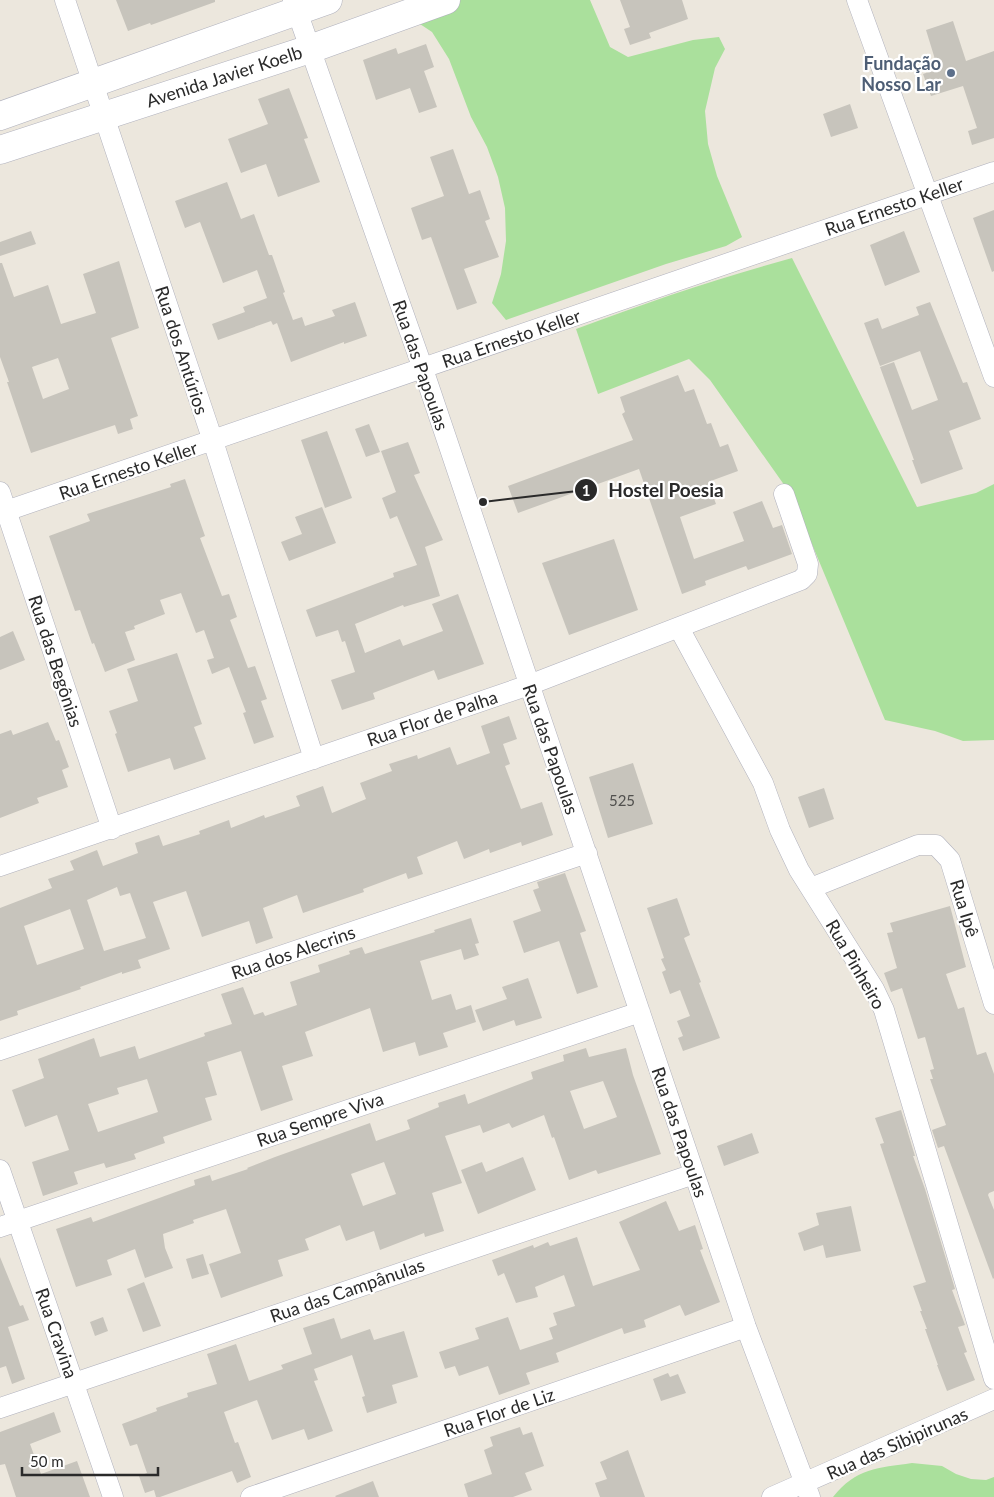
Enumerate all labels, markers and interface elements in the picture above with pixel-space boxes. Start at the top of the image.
street label: Avenida Javier Koelb [143,40,305,112]
place label: Fundação Nosso Lar [861,52,941,95]
marker: Fundação Nosso Lar [945,67,957,79]
street label: Rua Ernesto Keller [822,172,967,240]
street label: Rua dos Antúrios [151,283,213,417]
street label: Rua das Papoulas [388,297,454,433]
street label: Rua Ernesto Keller [439,304,584,372]
street label: Rua Ernesto Keller [56,436,201,504]
callout: Hostel Poesia [573,473,734,507]
text: Hostel Poesia [608,478,724,501]
text: 1 [582,481,590,499]
street label: Rua das Begônias [24,592,88,730]
street label: Rua das Papoulas [518,681,584,817]
street label: Rua Flor de Palha [364,685,500,751]
house number: 525 [609,791,635,809]
street label: Rua Ipê [946,877,984,939]
street label: Rua Pinheiro [822,915,890,1013]
street label: Rua dos Alecrins [228,920,358,984]
street label: Rua das Papoulas [647,1064,713,1200]
street label: Rua Sempre Viva [254,1087,386,1151]
street label: Rua das Campânulas [267,1253,427,1327]
street label: Rua Cravina [31,1285,83,1381]
street label: Rua Flor de Liz [441,1383,557,1441]
street label: Rua das Sibipirunas [823,1402,971,1484]
scale bar [22,1444,159,1476]
text: 50 m [30,1452,64,1470]

